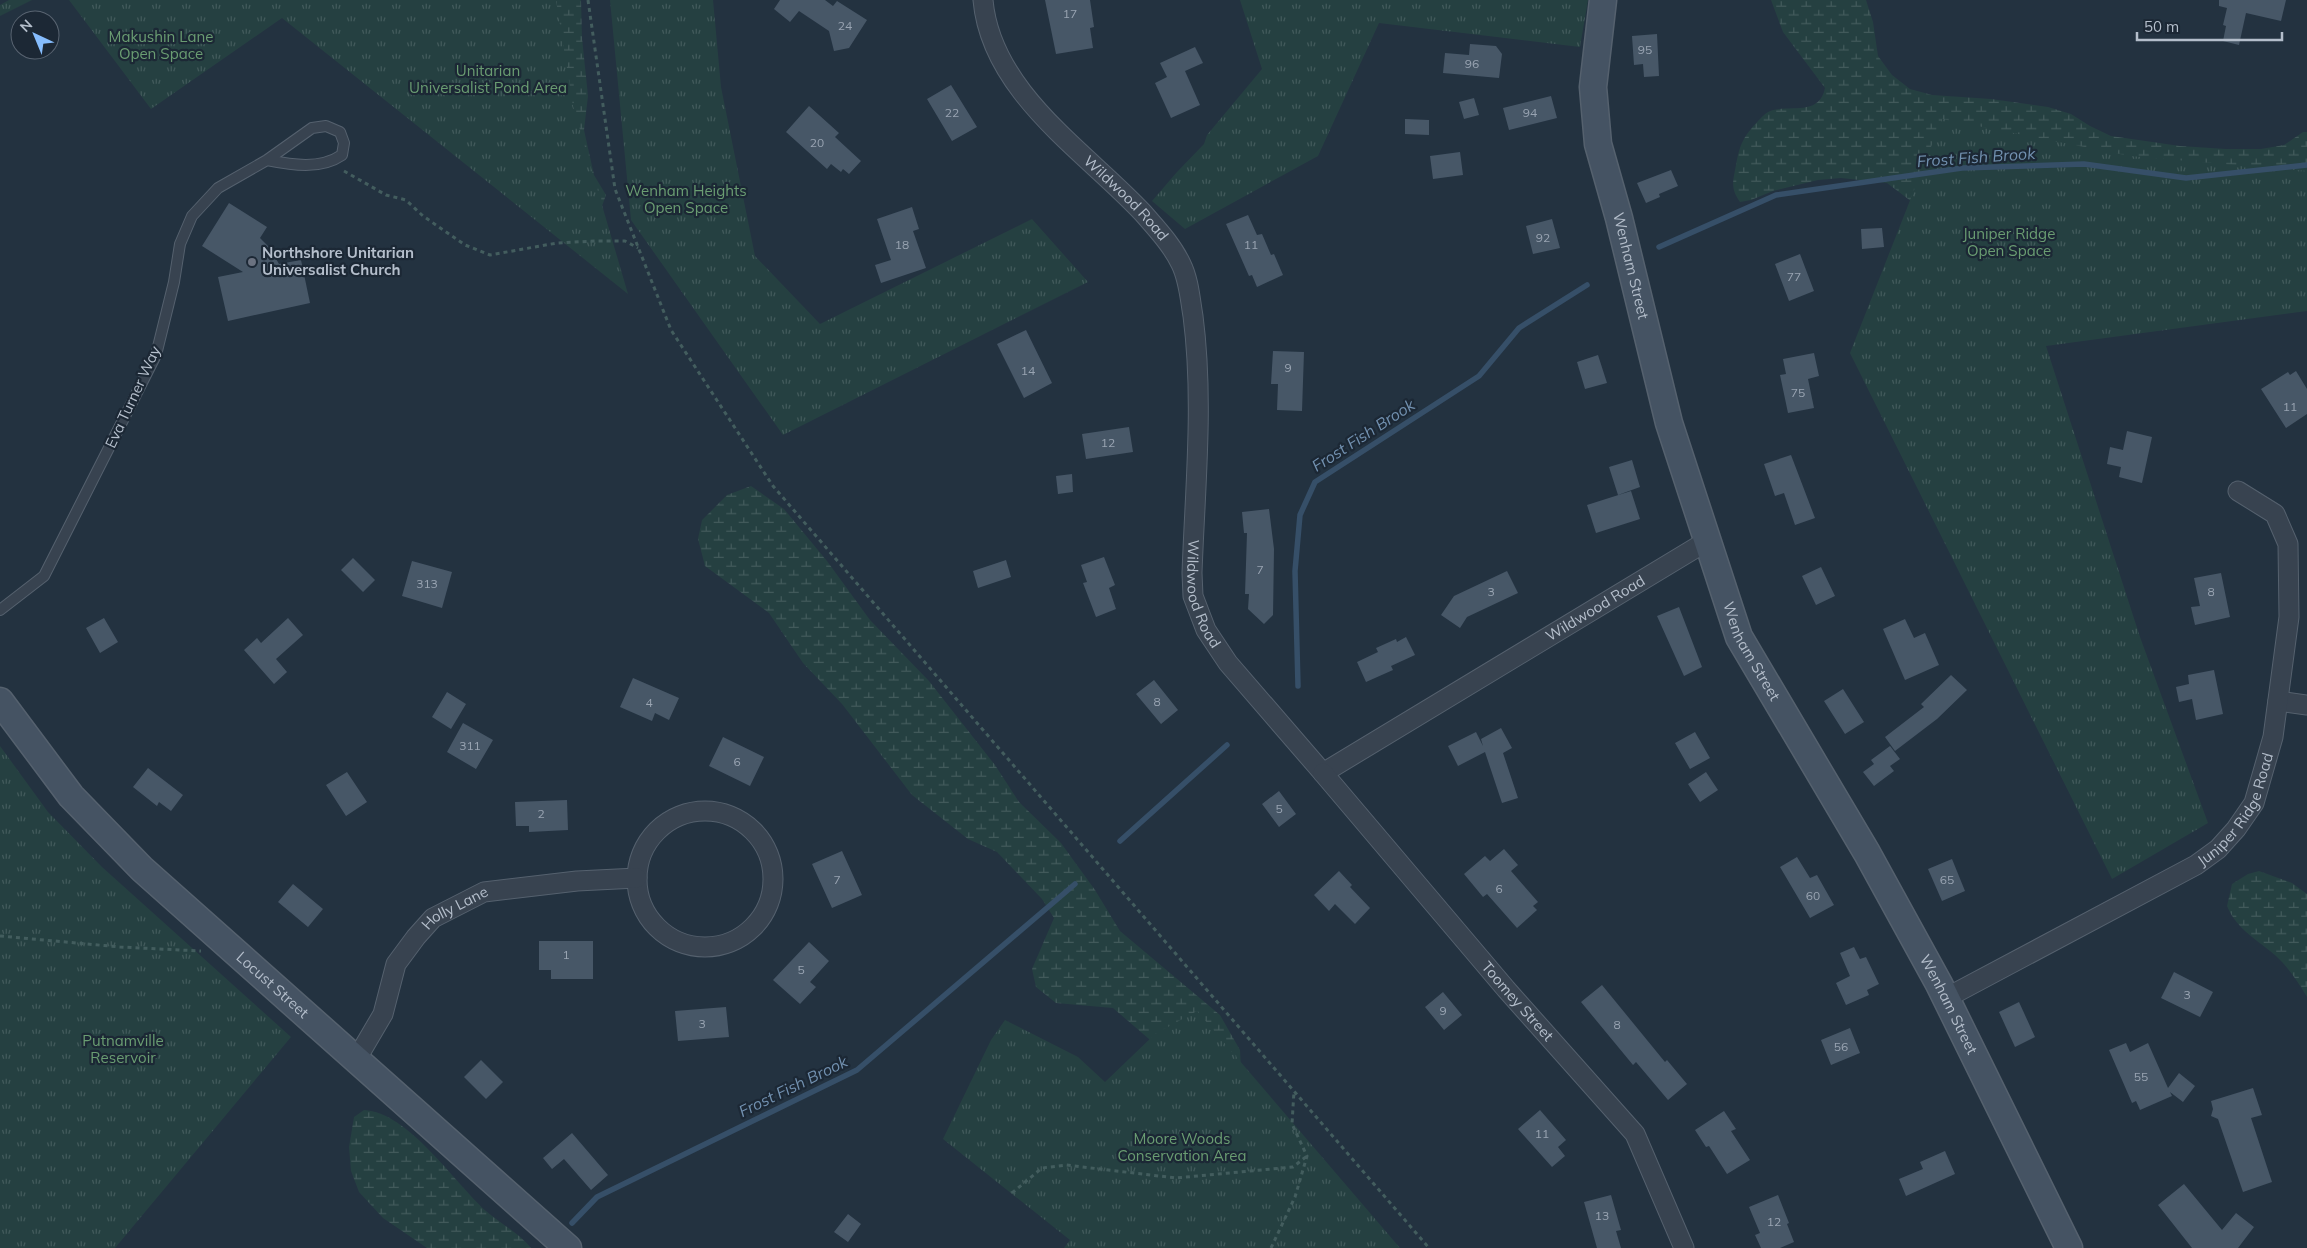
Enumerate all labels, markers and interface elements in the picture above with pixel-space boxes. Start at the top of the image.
house number: 17 [1063,6,1077,21]
north arrow [10,10,60,60]
scale bar [2137,10,2282,42]
text: N [16,16,36,36]
text: 50 m [2144,17,2179,36]
house number: 24 [838,18,852,33]
park label: Makushin Lane Open Space [109,27,213,63]
house number: 95 [1638,42,1652,57]
house number: 96 [1465,56,1479,71]
park label: Unitarian Universalist Pond Area [409,61,567,97]
house number: 22 [945,105,959,120]
house number: 94 [1523,105,1537,120]
house number: 20 [810,135,824,150]
water label: Frost Fish Brook [1916,143,2037,171]
street label: Wildwood Road [1080,151,1173,244]
park label: Wenham Heights Open Space [625,181,747,217]
street label: Wenham Street [1609,210,1653,321]
park label: Juniper Ridge Open Space [1963,224,2055,260]
house number: 92 [1536,230,1550,245]
house number: 18 [895,237,909,252]
house number: 11 [1244,237,1258,252]
place label: Northshore Unitarian Universalist Church [262,243,414,279]
marker: Northshore Unitarian Universalist Church [246,256,258,268]
house number: 77 [1787,269,1801,284]
street label: Eva Turner Way [101,343,165,451]
house number: 9 [1284,360,1292,375]
house number: 14 [1021,363,1035,378]
house number: 75 [1791,385,1805,400]
water label: Frost Fish Brook [1308,394,1419,476]
house number: 11 [2283,399,2297,414]
house number: 12 [1101,435,1115,450]
street label: Wildwood Road [1183,539,1225,651]
house number: 7 [1256,562,1264,577]
street label: Wildwood Road [1542,571,1648,645]
house number: 313 [416,576,438,591]
house number: 3 [1487,584,1495,599]
house number: 8 [2207,584,2215,599]
street label: Wenham Street [1719,599,1785,704]
house number: 8 [1153,694,1161,709]
house number: 4 [645,695,653,710]
house number: 311 [459,738,481,753]
street label: Juniper Ridge Road [2193,750,2277,870]
house number: 6 [733,754,741,769]
house number: 5 [1275,801,1283,816]
house number: 2 [537,806,545,821]
house number: 7 [833,872,841,887]
house number: 65 [1940,872,1954,887]
house number: 6 [1495,881,1503,896]
street label: Holly Lane [417,882,491,933]
house number: 60 [1806,888,1820,903]
street label: Locust Street [232,947,313,1022]
house number: 1 [562,947,570,962]
street label: Wenham Street [1916,951,1982,1057]
street label: Toomey Street [1478,957,1558,1045]
house number: 5 [797,962,805,977]
house number: 3 [2183,987,2191,1002]
house number: 9 [1439,1003,1447,1018]
house number: 3 [698,1016,706,1031]
house number: 8 [1613,1017,1621,1032]
park label: Putnamville Reservoir [82,1031,164,1067]
house number: 56 [1834,1039,1848,1054]
water label: Frost Fish Brook [735,1051,851,1121]
house number: 55 [2134,1069,2148,1084]
house number: 11 [1535,1126,1549,1141]
park label: Moore Woods Conservation Area [1117,1129,1247,1165]
house number: 13 [1595,1208,1609,1223]
house number: 12 [1767,1214,1781,1229]

